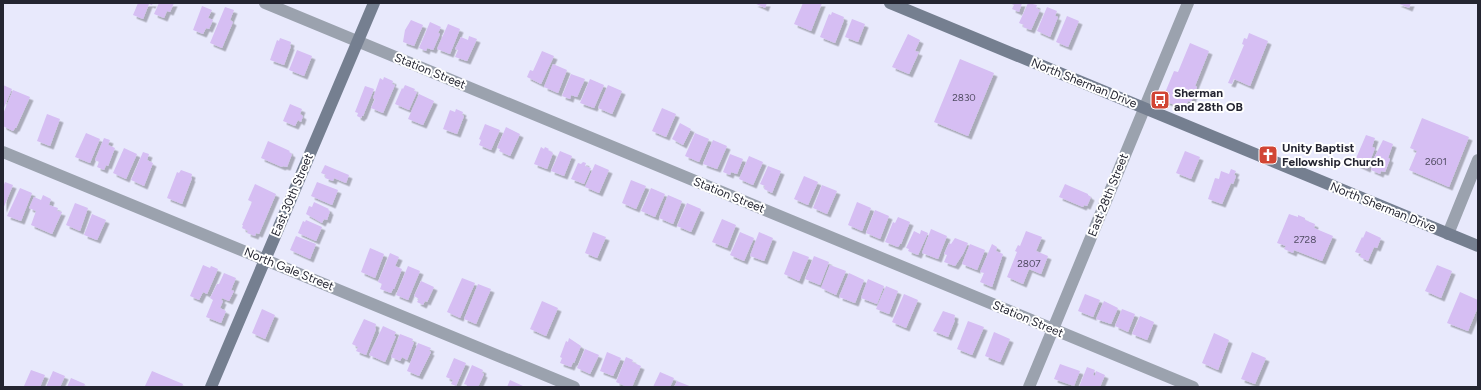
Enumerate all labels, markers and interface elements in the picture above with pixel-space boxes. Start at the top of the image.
street label: Station Street [392,50,468,92]
street label: North Sherman Drive [1029,55,1139,111]
place label: Sherman and 28th OB [1174,86,1243,114]
bus stop icon: Sherman and 28th OB [1149,89,1171,111]
house number: 2830 [952,91,976,104]
place label: Unity Baptist Fellowship Church [1282,141,1384,169]
church icon: Unity Baptist Fellowship Church [1257,144,1279,166]
street label: East 30th Street [268,151,316,238]
street label: East 28th Street [1085,151,1131,239]
house number: 2601 [1425,155,1447,168]
street label: Station Street [691,174,767,216]
street label: North Sherman Drive [1328,179,1438,235]
house number: 2728 [1294,233,1316,246]
street label: North Gale Street [242,245,336,294]
house number: 2807 [1017,257,1041,270]
street label: Station Street [990,298,1066,340]

